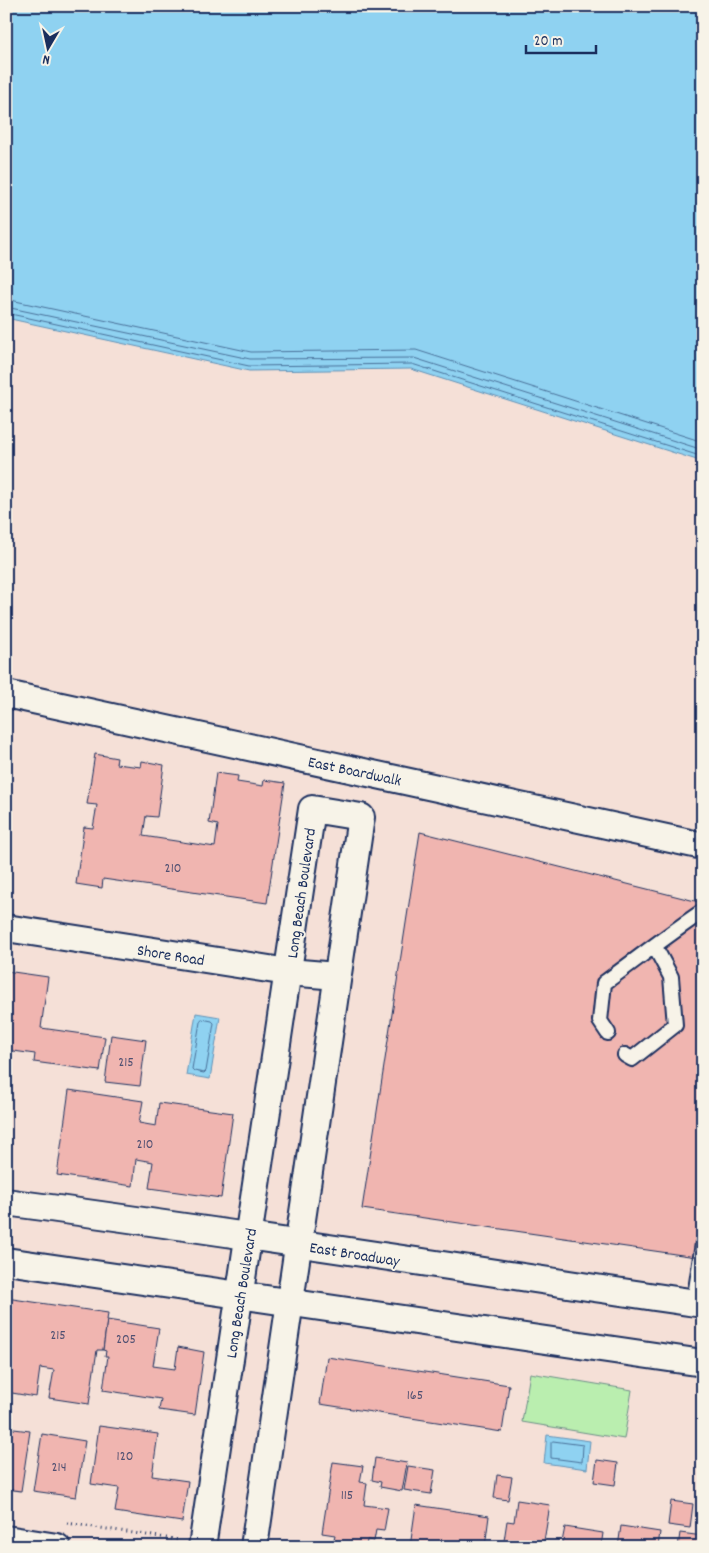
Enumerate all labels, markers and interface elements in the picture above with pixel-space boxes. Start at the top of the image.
north arrow [22,22,72,72]
scale bar [526,22,596,54]
text: 20 m [534,31,562,53]
text: N [41,48,51,69]
street label: East Boardwalk [306,751,403,794]
street label: Long Beach Boulevard [282,827,323,960]
house number: 210 [165,859,181,879]
street label: Shore Road [135,940,206,973]
house number: 215 [118,1053,134,1073]
house number: 210 [137,1135,153,1155]
street label: Long Beach Boulevard [221,1227,264,1360]
street label: East Broadway [308,1237,402,1274]
house number: 215 [50,1326,66,1346]
house number: 205 [116,1330,136,1350]
house number: 165 [407,1386,423,1406]
house number: 120 [117,1447,133,1467]
house number: 214 [52,1458,67,1478]
house number: 115 [341,1486,353,1506]

